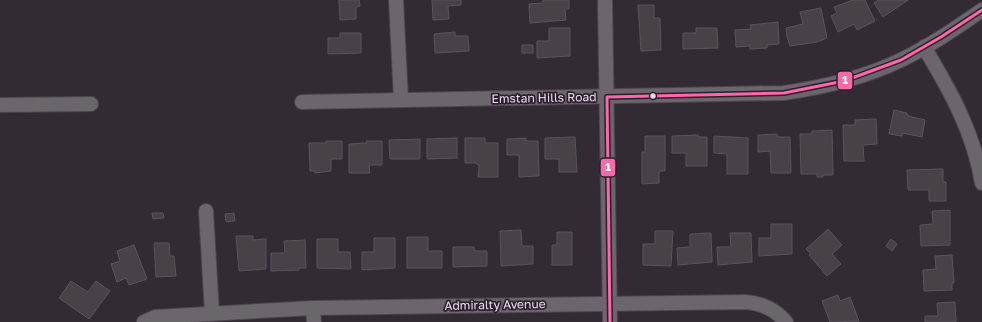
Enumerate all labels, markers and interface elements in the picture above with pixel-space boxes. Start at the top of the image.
line badge: 1 [837,71,853,90]
text: 1 [842,73,848,86]
street label: Emstan Hills Road [491,89,597,106]
unlabelled marker [648,91,658,101]
line badge: 1 [600,158,616,177]
text: 1 [605,160,611,173]
street label: Admiralty Avenue [444,296,546,313]

